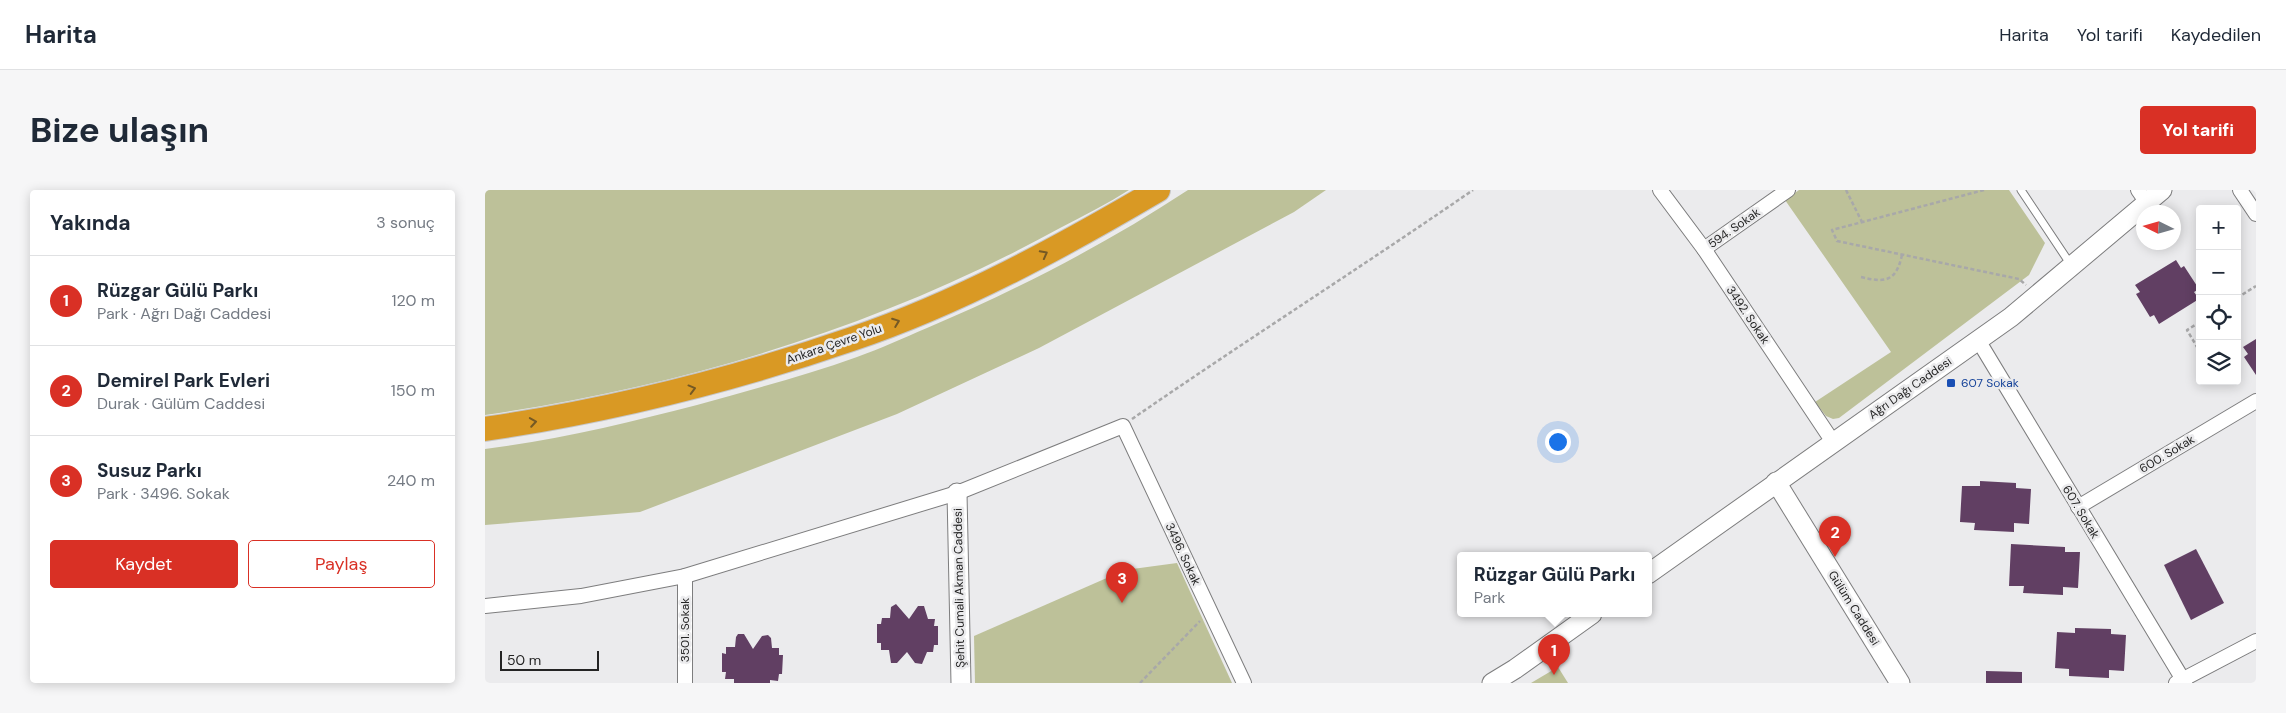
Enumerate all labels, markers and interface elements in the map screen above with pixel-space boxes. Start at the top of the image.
text: Harita [25,19,97,50]
text: Harita [1999,23,2049,47]
text: Yol tarifi [2077,23,2143,47]
text: Kaydedilen [2171,23,2261,47]
button: Yol tarifi [2140,106,2256,154]
text: Bize ulaşın [30,107,209,153]
street label: 594. Sokak [1705,204,1763,252]
north arrow [2136,205,2181,250]
map controls [2196,205,2241,385]
button: + [2196,205,2241,250]
text: Yakında [50,209,131,237]
text: 3 sonuç [376,212,435,233]
one-way arrow [1039,250,1048,260]
button: − [2196,250,2241,295]
text: Rüzgar Gülü Parkı [97,278,258,303]
street label: 3492. Sokak [1723,283,1773,347]
text: 1 [63,290,69,311]
text: 120 m [391,290,435,311]
button: locate [2196,295,2241,340]
text: Park · Ağrı Dağı Caddesi [97,303,271,324]
one-way arrow [892,318,900,328]
street label: Ankara Çevre Yolu [784,320,884,368]
button: layers [2196,340,2241,385]
street label: Ağrı Dağı Caddesi [1865,353,1955,423]
text: Demirel Park Evleri [97,368,270,393]
place label: 607 Sokak [1961,375,2019,391]
marker: 607 Sokak [1945,377,1957,389]
text: 2 [61,380,71,401]
text: 150 m [391,380,435,401]
one-way arrow [688,384,696,394]
text: Durak · Gülüm Caddesi [97,393,265,414]
one-way arrow [529,417,538,427]
your location [1545,429,1571,455]
street label: 600. Sokak [2136,431,2198,477]
text: Susuz Parkı [97,458,202,483]
text: 3 [61,470,71,491]
text: 240 m [387,470,435,491]
street label: 607. Sokak [2059,482,2103,542]
text: Park · 3496. Sokak [97,483,230,504]
street label: Şehit Cumali Akman Caddesi [950,508,968,668]
pin: 2 [1819,516,1851,557]
street label: 3496. Sokak [1162,520,1204,588]
button: Kaydet [50,540,238,588]
button: Paylaş [248,540,435,588]
popup [1457,552,1652,617]
pin: 3 [1106,562,1138,603]
text: Rüzgar Gülü Parkı [1474,562,1635,587]
street label: Gülüm Caddesi [1825,568,1883,648]
text: Park [1474,587,1505,608]
street label: 3501. Sokak [677,598,693,662]
pin: 1 [1538,634,1570,675]
scale bar [500,648,599,671]
text: 50 m [507,651,541,669]

